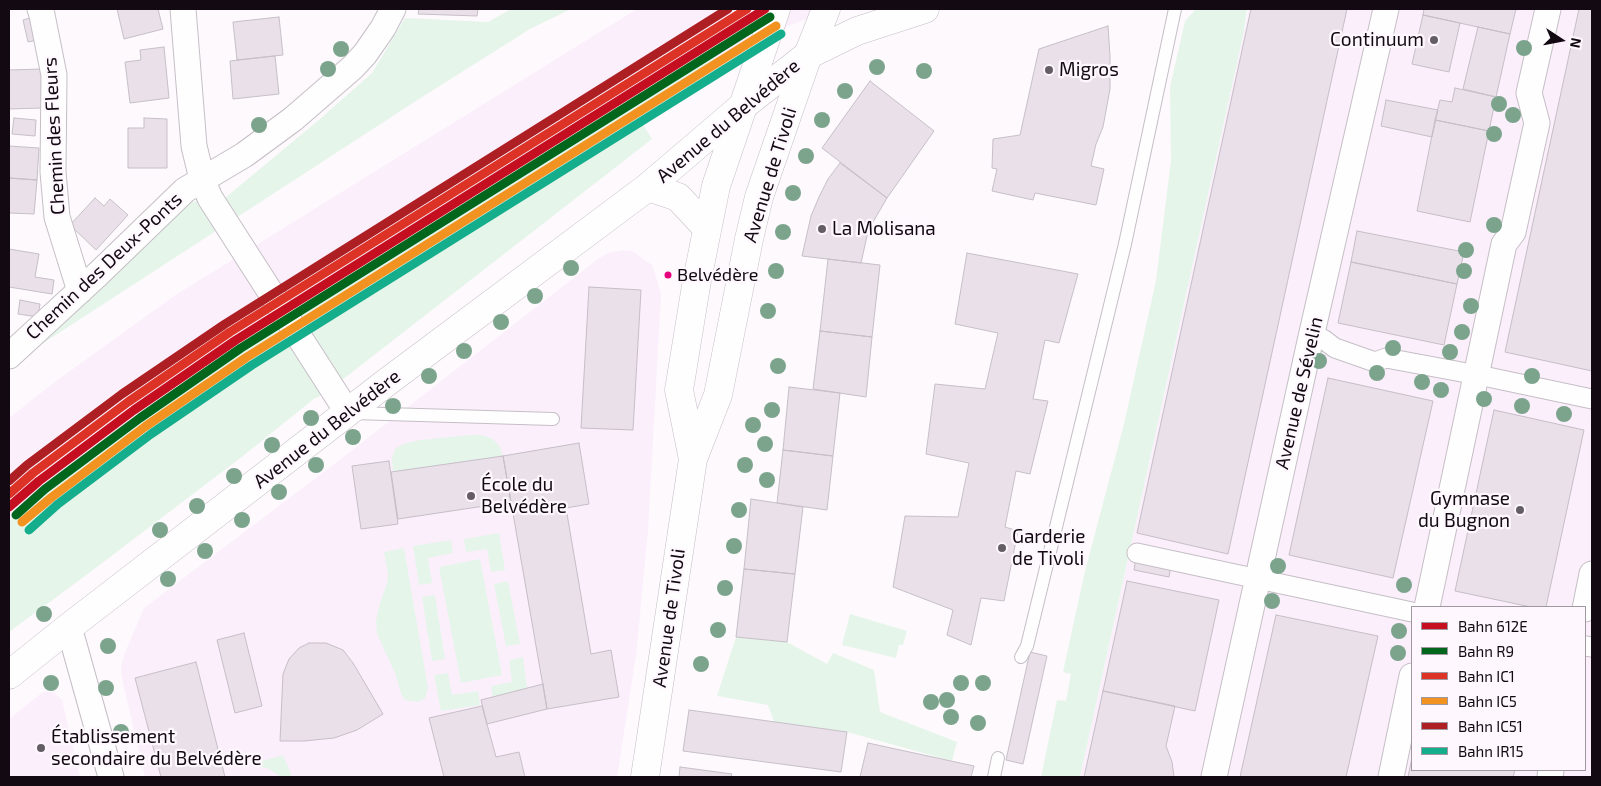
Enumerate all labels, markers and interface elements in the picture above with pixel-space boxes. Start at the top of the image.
north arrow [1536,15,1586,65]
place label: Continuum [1330,29,1424,51]
marker: Continuum [1428,34,1440,46]
text: N [1567,36,1586,50]
street label: Avenue du Belvédère [652,54,804,188]
street label: Chemin des Fleurs [38,57,70,215]
place label: Migros [1059,59,1119,81]
marker: Migros [1043,64,1055,76]
street label: Avenue de Tivoli [739,105,801,245]
street label: Chemin des Deux-Ponts [21,188,187,344]
place label: La Molisana [832,218,936,240]
marker: La Molisana [816,223,828,235]
place label: Belvédère [677,264,759,286]
marker: Belvédère [663,270,673,280]
street label: Avenue de Sévelin [1270,315,1328,471]
street label: Avenue du Belvédère [249,365,405,493]
place label: École du Belvédère [481,474,567,518]
place label: Gymnase du Bugnon [1418,488,1510,532]
marker: École du Belvédère [465,490,477,502]
marker: Gymnase du Bugnon [1514,504,1526,516]
place label: Garderie de Tivoli [1012,526,1085,570]
marker: Garderie de Tivoli [996,542,1008,554]
street label: Avenue de Tivoli [648,547,690,689]
legend [1411,606,1586,771]
text: Bahn 612E [1458,617,1528,635]
text: Bahn R9 [1458,642,1514,660]
text: Bahn IC1 [1458,667,1515,685]
text: Bahn IC5 [1458,692,1517,710]
text: Bahn IC51 [1458,717,1523,735]
place label: Établissement secondaire du Belvédère [51,726,262,770]
marker: Établissement secondaire du Belvédère [35,742,47,754]
text: Bahn IR15 [1458,742,1524,760]

